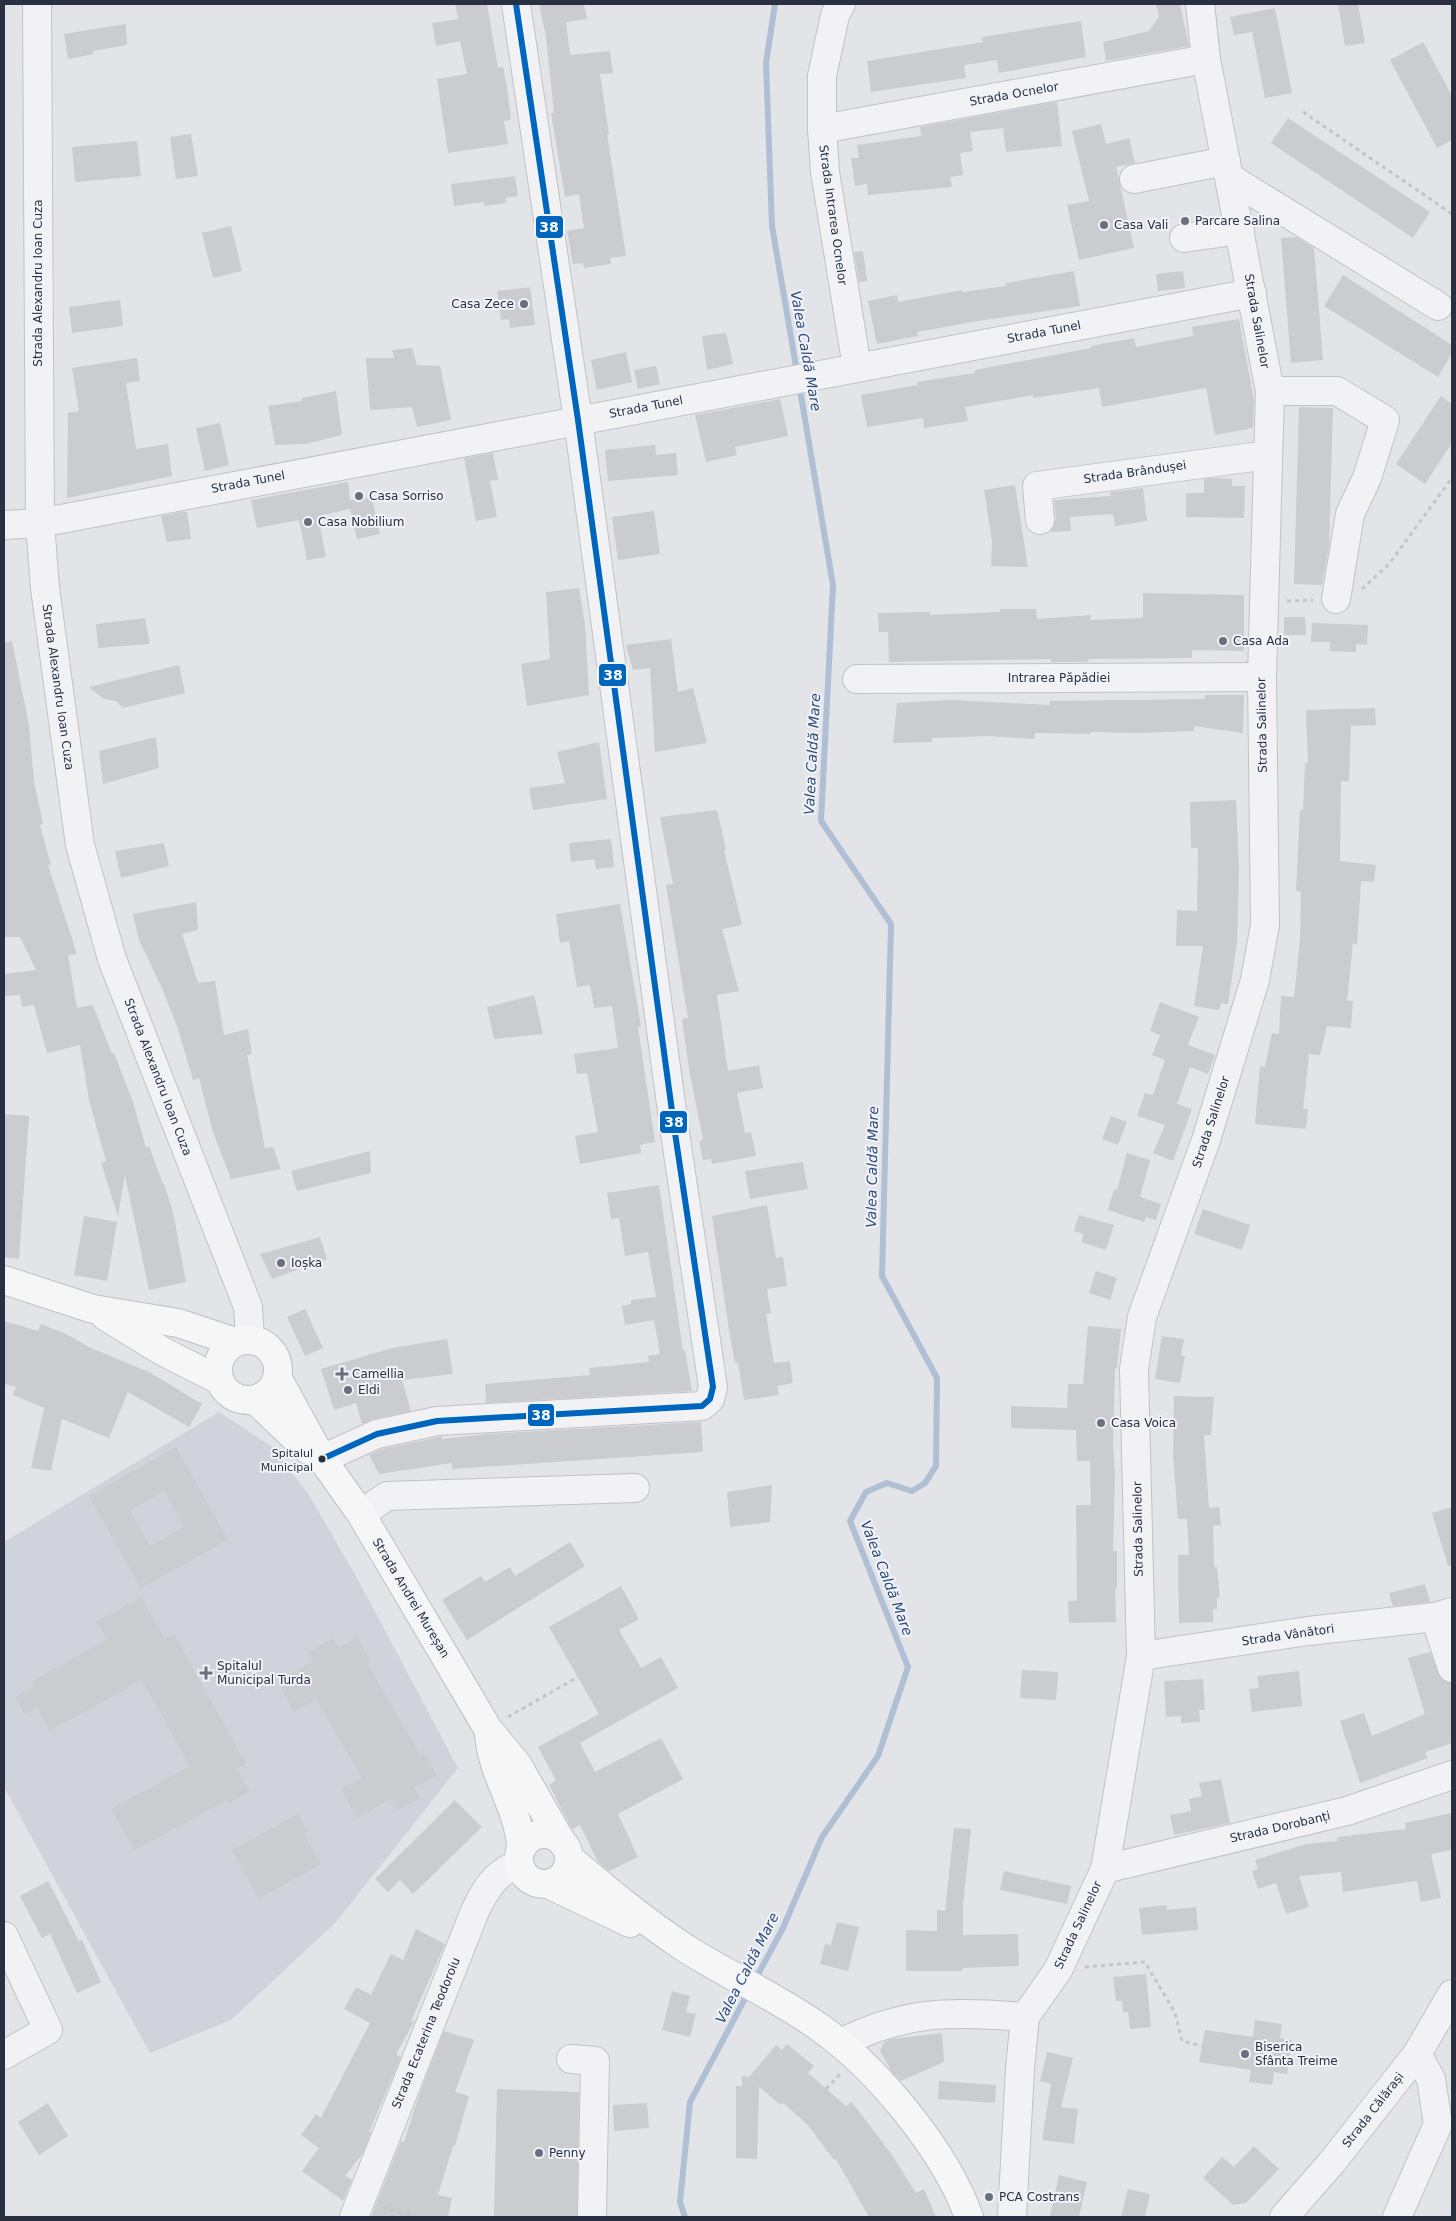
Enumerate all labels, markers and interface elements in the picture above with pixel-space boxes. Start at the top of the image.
street label: Strada Ocnelor [968,79,1060,109]
street label: Strada Intrarea Ocnelor [816,144,850,286]
street label: Strada Alexandru Ioan Cuza [31,199,45,367]
place label: Parcare Salina [1195,214,1280,228]
line badge: 38 [535,215,564,239]
marker: Parcare Salina [1179,215,1191,227]
place label: Casa Vali [1114,218,1168,232]
text: 38 [539,219,559,235]
marker: Casa Vali [1098,219,1110,231]
street label: Strada Salinelor [1242,273,1272,369]
water label: Valea Caldă Mare [788,290,824,412]
place label: Casa Zece [451,297,514,311]
marker: Casa Zece [518,298,530,310]
street label: Strada Tunel [1006,318,1082,346]
street label: Strada Tunel [608,393,684,421]
street label: Strada Brândușei [1083,458,1187,486]
street label: Strada Tunel [210,468,286,496]
place label: Casa Sorriso [369,489,444,503]
marker: Casa Sorriso [353,490,365,502]
place label: Casa Nobilium [318,515,404,529]
marker: Casa Nobilium [302,516,314,528]
street label: Strada Alexandru Ioan Cuza [39,603,77,771]
place label: Casa Ada [1233,634,1289,648]
marker: Casa Ada [1217,635,1229,647]
line badge: 38 [598,663,627,687]
text: 38 [603,667,623,683]
street label: Intrarea Păpădiei [1008,671,1110,685]
street label: Strada Salinelor [1254,677,1270,773]
water label: Valea Caldă Mare [801,693,823,815]
street label: Strada Alexandru Ioan Cuza [121,996,195,1158]
street label: Strada Salinelor [1190,1074,1232,1170]
water label: Valea Caldă Mare [863,1106,881,1228]
line badge: 38 [659,1110,688,1134]
text: 38 [664,1114,684,1130]
place label: Ioșka [291,1256,322,1270]
marker: Ioșka [275,1257,287,1269]
place label: Camellia [352,1367,404,1381]
marker: Camellia [336,1368,348,1380]
place label: Eldi [358,1383,380,1397]
marker: Eldi [342,1384,354,1396]
line badge: 38 [527,1403,555,1427]
text: 38 [531,1407,551,1423]
place label: Casa Voica [1111,1416,1176,1430]
marker: Casa Voica [1095,1417,1107,1429]
place label: Spitalul Municipal [261,1447,313,1474]
marker: Spitalul Municipal [317,1454,327,1464]
street label: Strada Salinelor [1130,1481,1146,1577]
water label: Valea Caldă Mare [858,1518,916,1638]
street label: Strada Andrei Mureșan [370,1536,452,1660]
street label: Strada Vânători [1241,1622,1335,1648]
place label: Spitalul Municipal Turda [217,1659,311,1687]
marker: Spitalul Municipal Turda [199,1666,213,1680]
street label: Strada Dorobanți [1228,1809,1332,1845]
street label: Strada Salinelor [1051,1879,1105,1971]
water label: Valea Caldă Mare [712,1910,782,2026]
street label: Strada Ecaterina Teodoroiu [389,1955,463,2111]
place label: Biserica Sfânta Treime [1255,2040,1338,2068]
marker: Biserica Sfânta Treime [1239,2048,1251,2060]
street label: Strada Călărași [1339,2070,1407,2150]
place label: Penny [549,2146,586,2160]
marker: Penny [533,2147,545,2159]
place label: PCA Costrans [999,2190,1079,2204]
marker: PCA Costrans [983,2191,995,2203]

